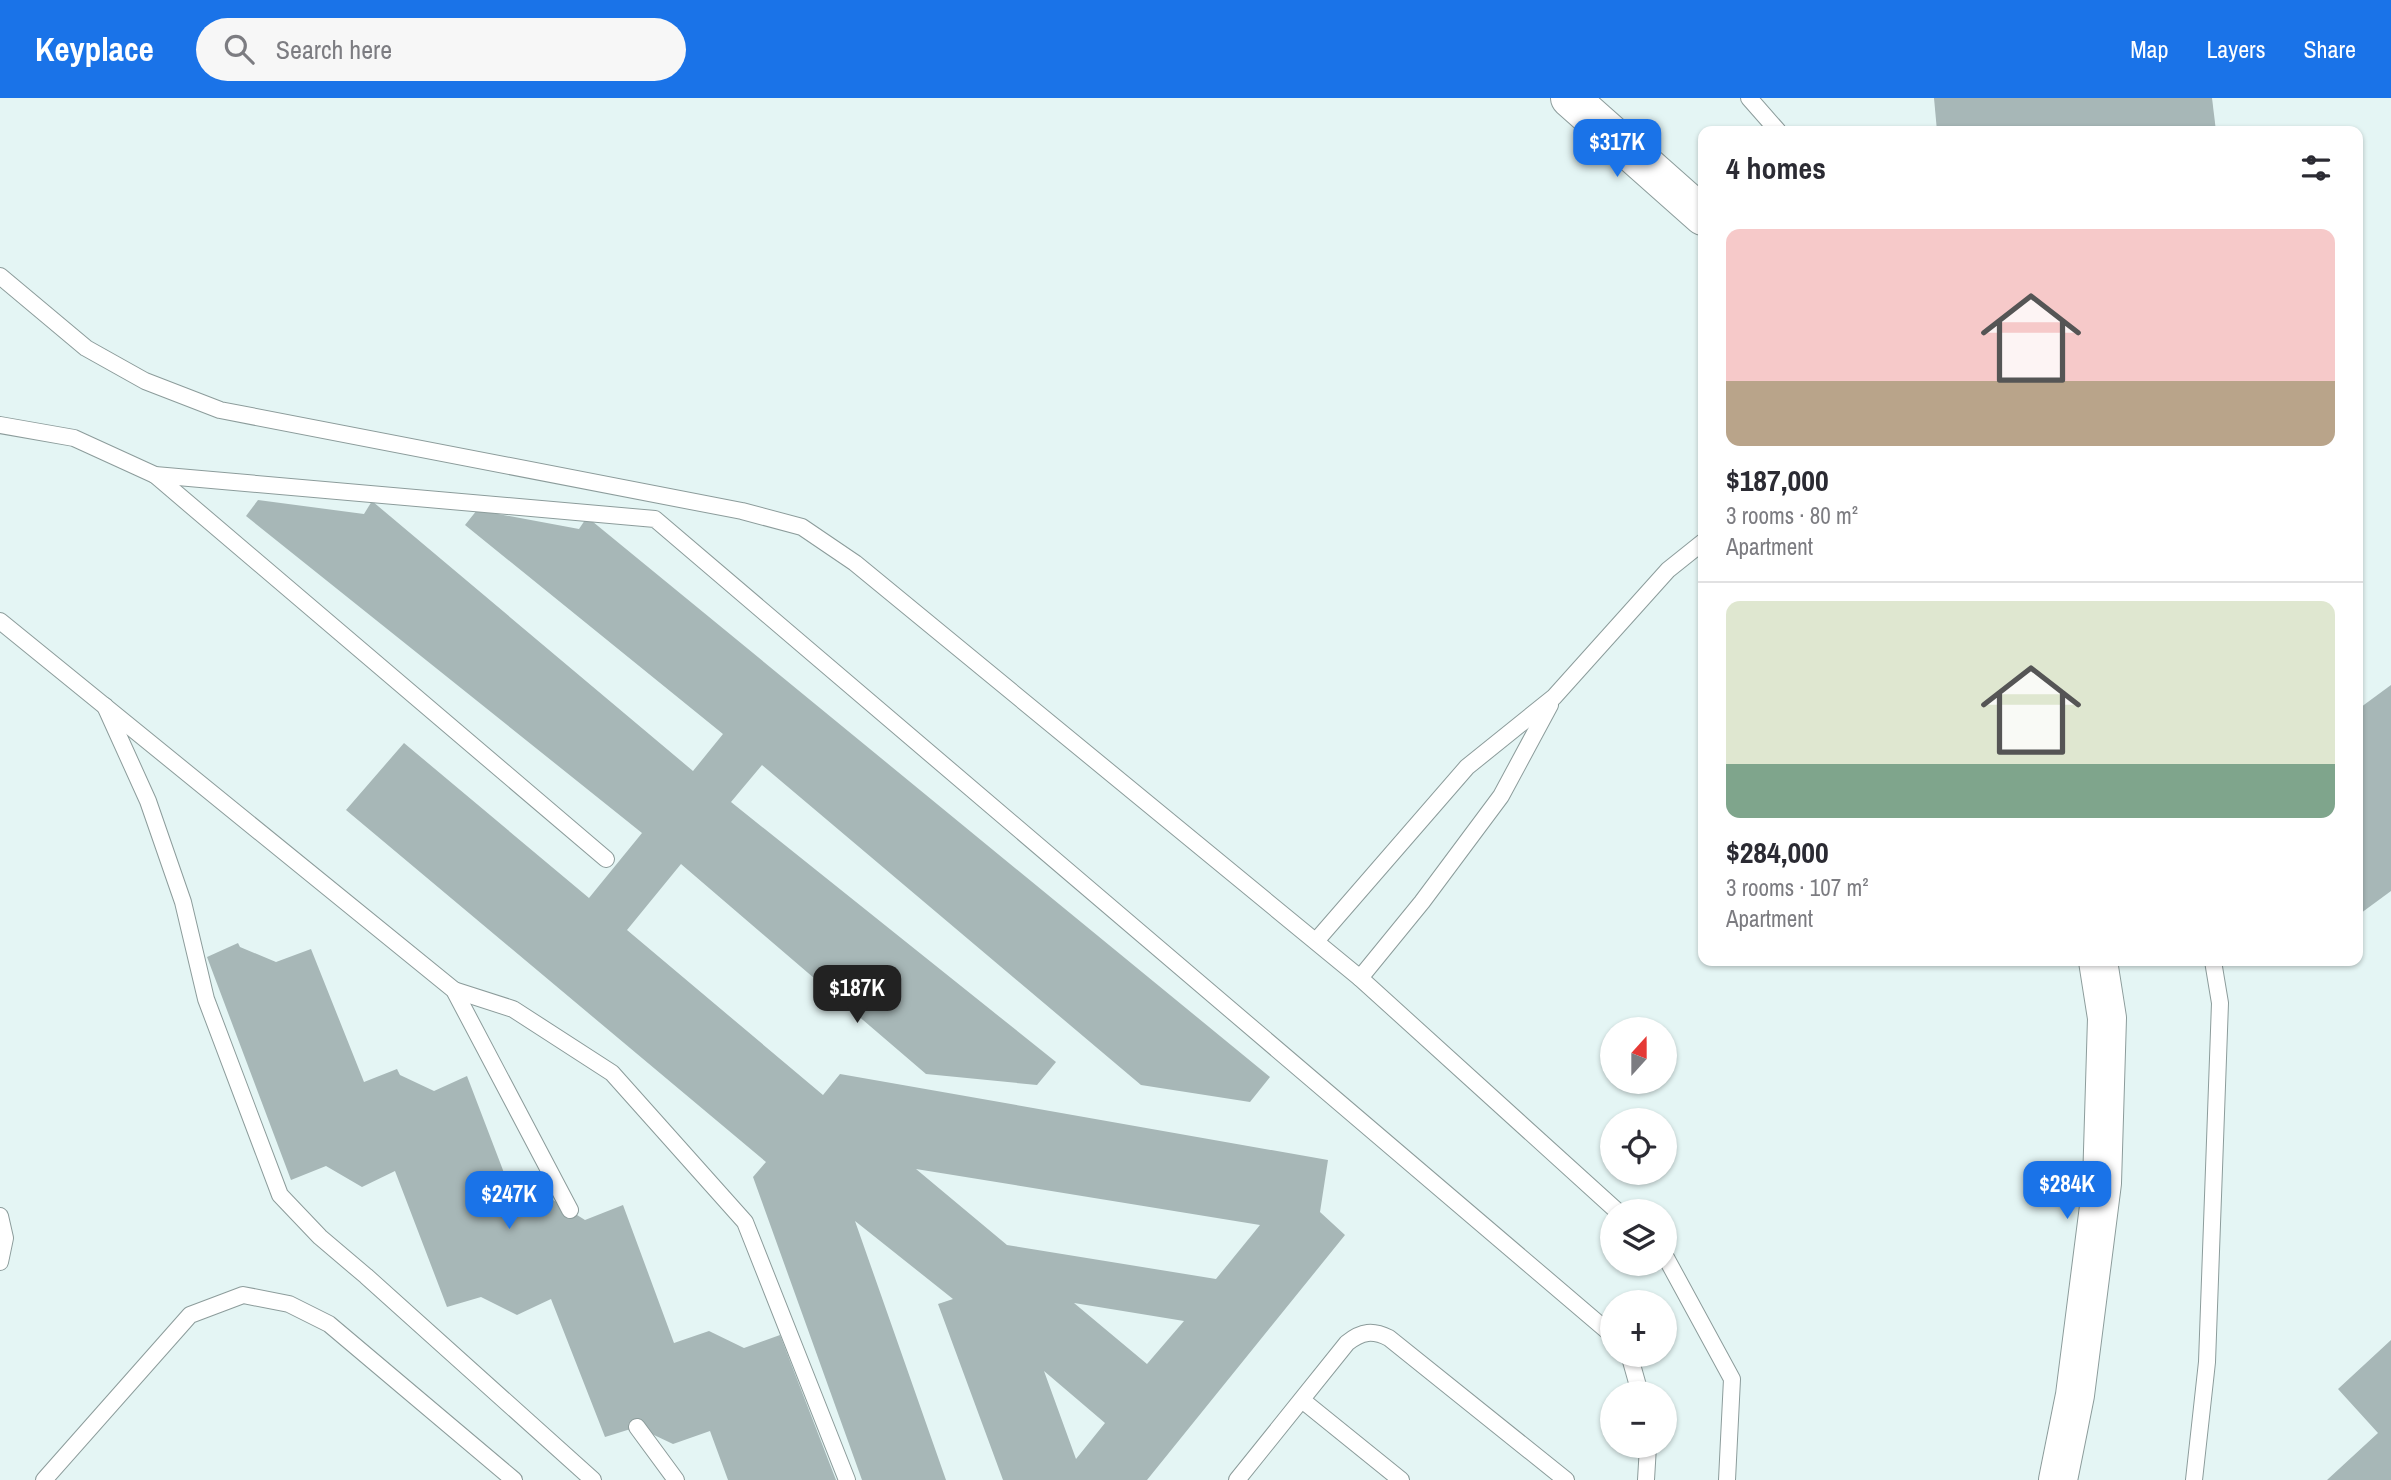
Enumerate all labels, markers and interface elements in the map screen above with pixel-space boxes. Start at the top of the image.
search box [196,18,686,81]
text: Keyplace [35,27,154,71]
icon: search [220,30,258,68]
text: Search here [276,32,392,67]
text: Map [2130,33,2168,65]
text: Layers [2206,33,2265,65]
text: Share [2303,33,2356,65]
pin: $317K [1568,120,1666,179]
text: $317K [1589,126,1645,157]
text: 4 homes [1726,148,1826,188]
icon: filters [2297,149,2335,187]
icon: home [1968,275,2094,401]
text: $187,000 [1726,460,1829,500]
text: 3 rooms · 80 m² [1726,500,1858,531]
text: Apartment [1726,531,1813,562]
icon: home [1968,647,2094,773]
text: $284,000 [1726,832,1829,872]
text: 3 rooms · 107 m² [1726,872,1869,903]
text: Apartment [1726,903,1813,934]
pin: $187K [808,965,906,1025]
text: $187K [829,972,885,1003]
north arrow [1600,1017,1676,1094]
map controls [1600,1017,1677,1458]
button: locate [1600,1108,1677,1185]
pin: $284K [2018,1162,2116,1221]
text: $284K [2039,1168,2095,1199]
pin: $247K [460,1172,558,1231]
text: $247K [481,1178,537,1209]
button: layers [1600,1199,1677,1276]
button: + [1600,1290,1677,1367]
button: − [1600,1381,1677,1458]

